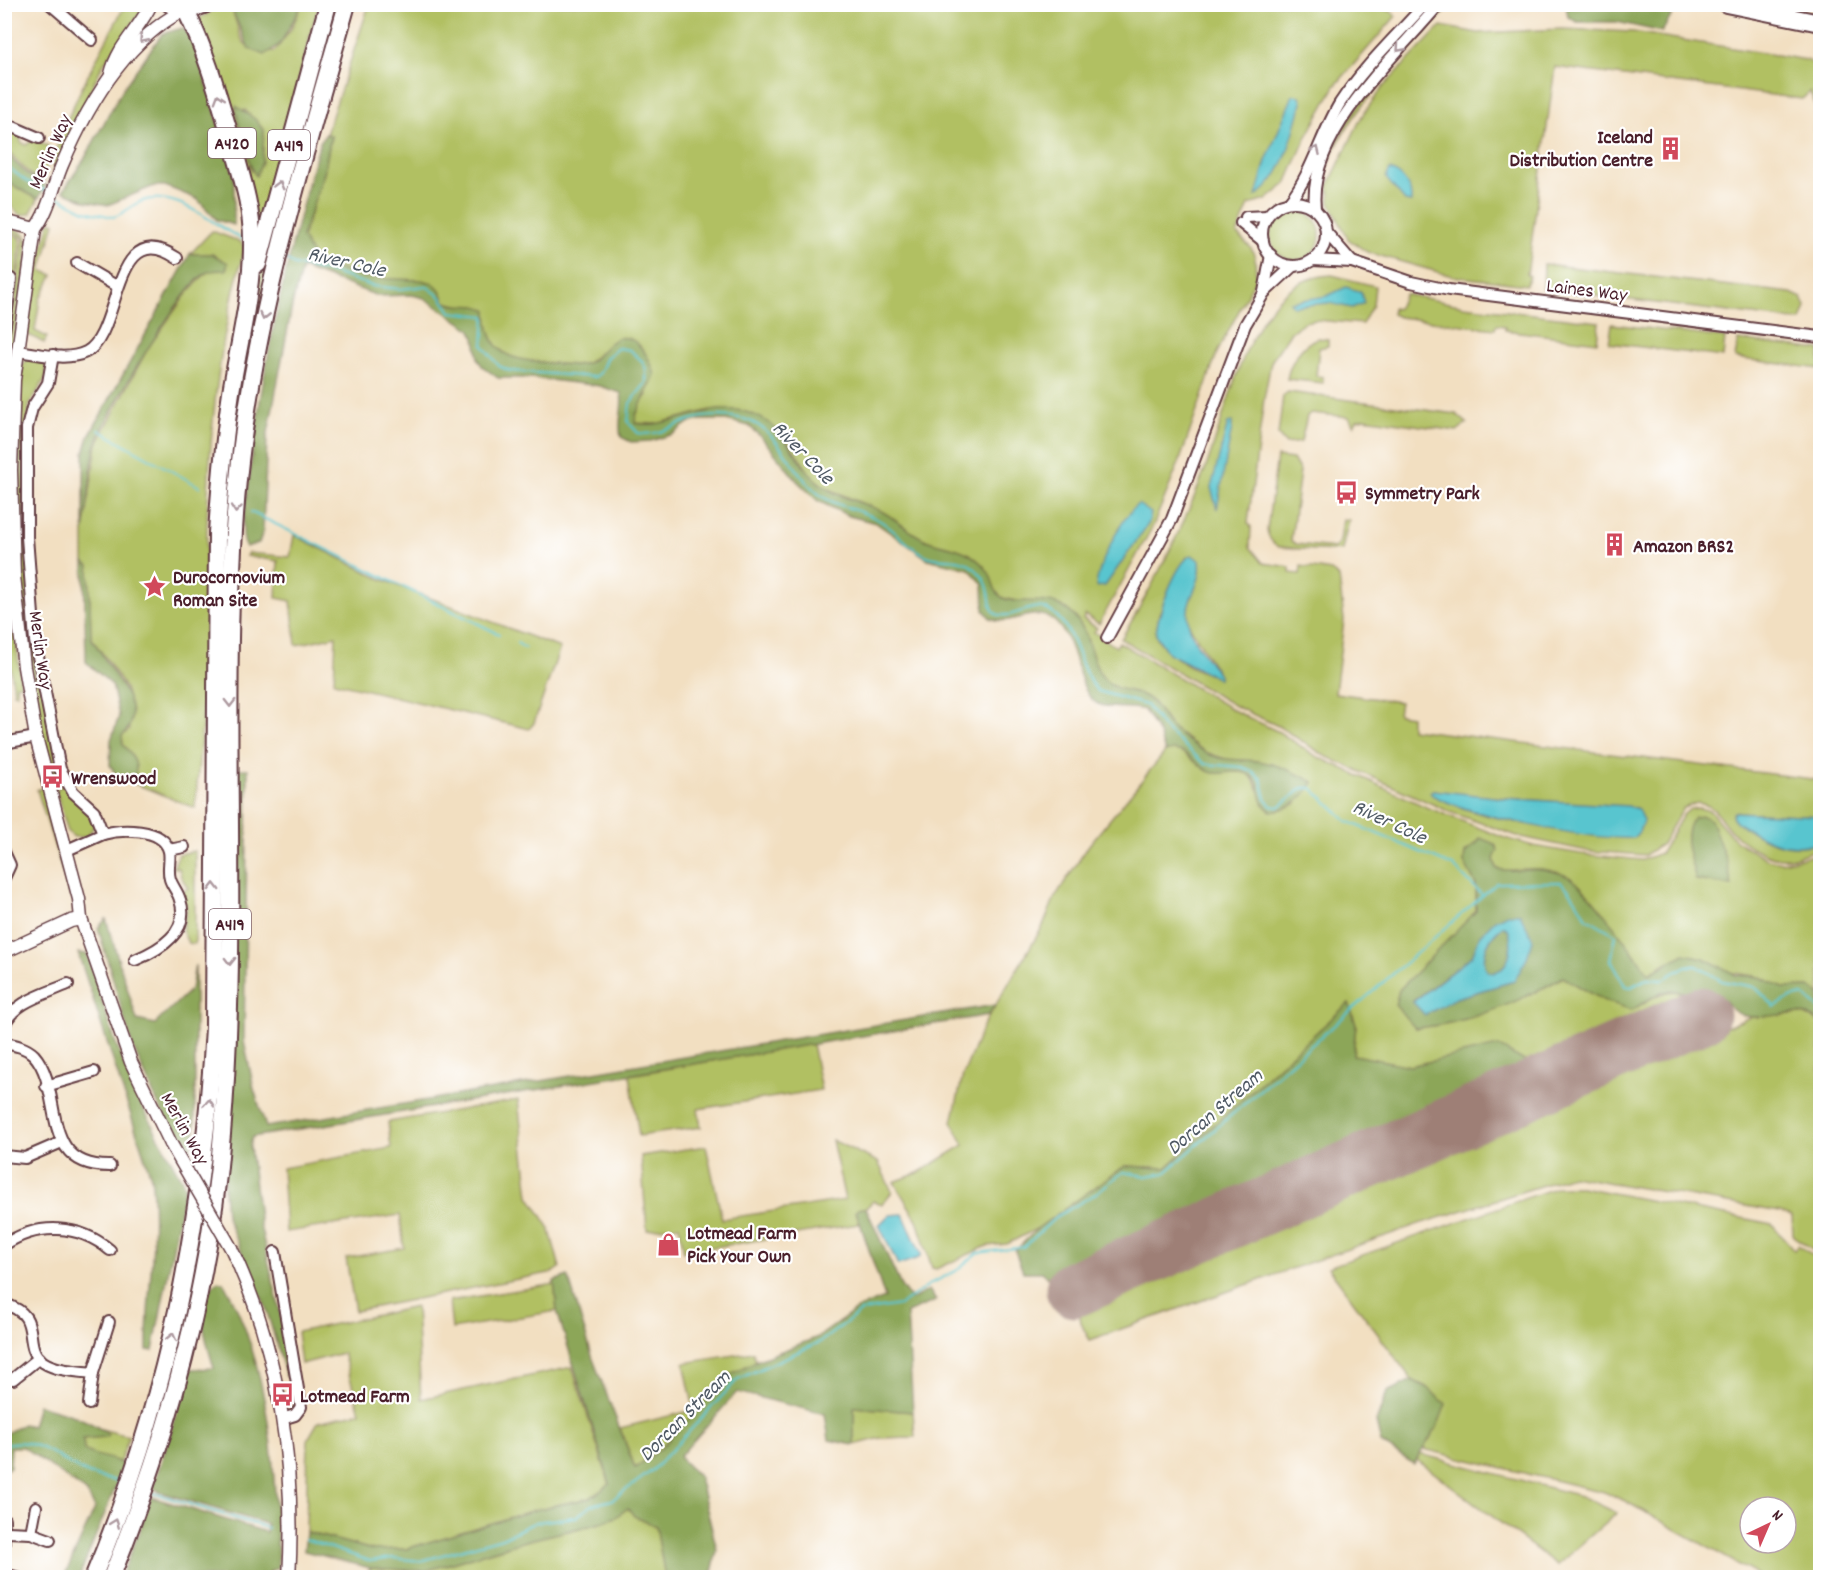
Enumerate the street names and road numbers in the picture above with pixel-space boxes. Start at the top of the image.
street label: Merlin Way [23,110,81,194]
road number: A420 [208,128,256,158]
road number: A419 [268,130,310,160]
street label: Laines Way [1545,273,1630,311]
street label: Merlin Way [20,609,59,692]
road number: A419 [209,909,251,939]
street label: Merlin Way [152,1088,215,1172]

